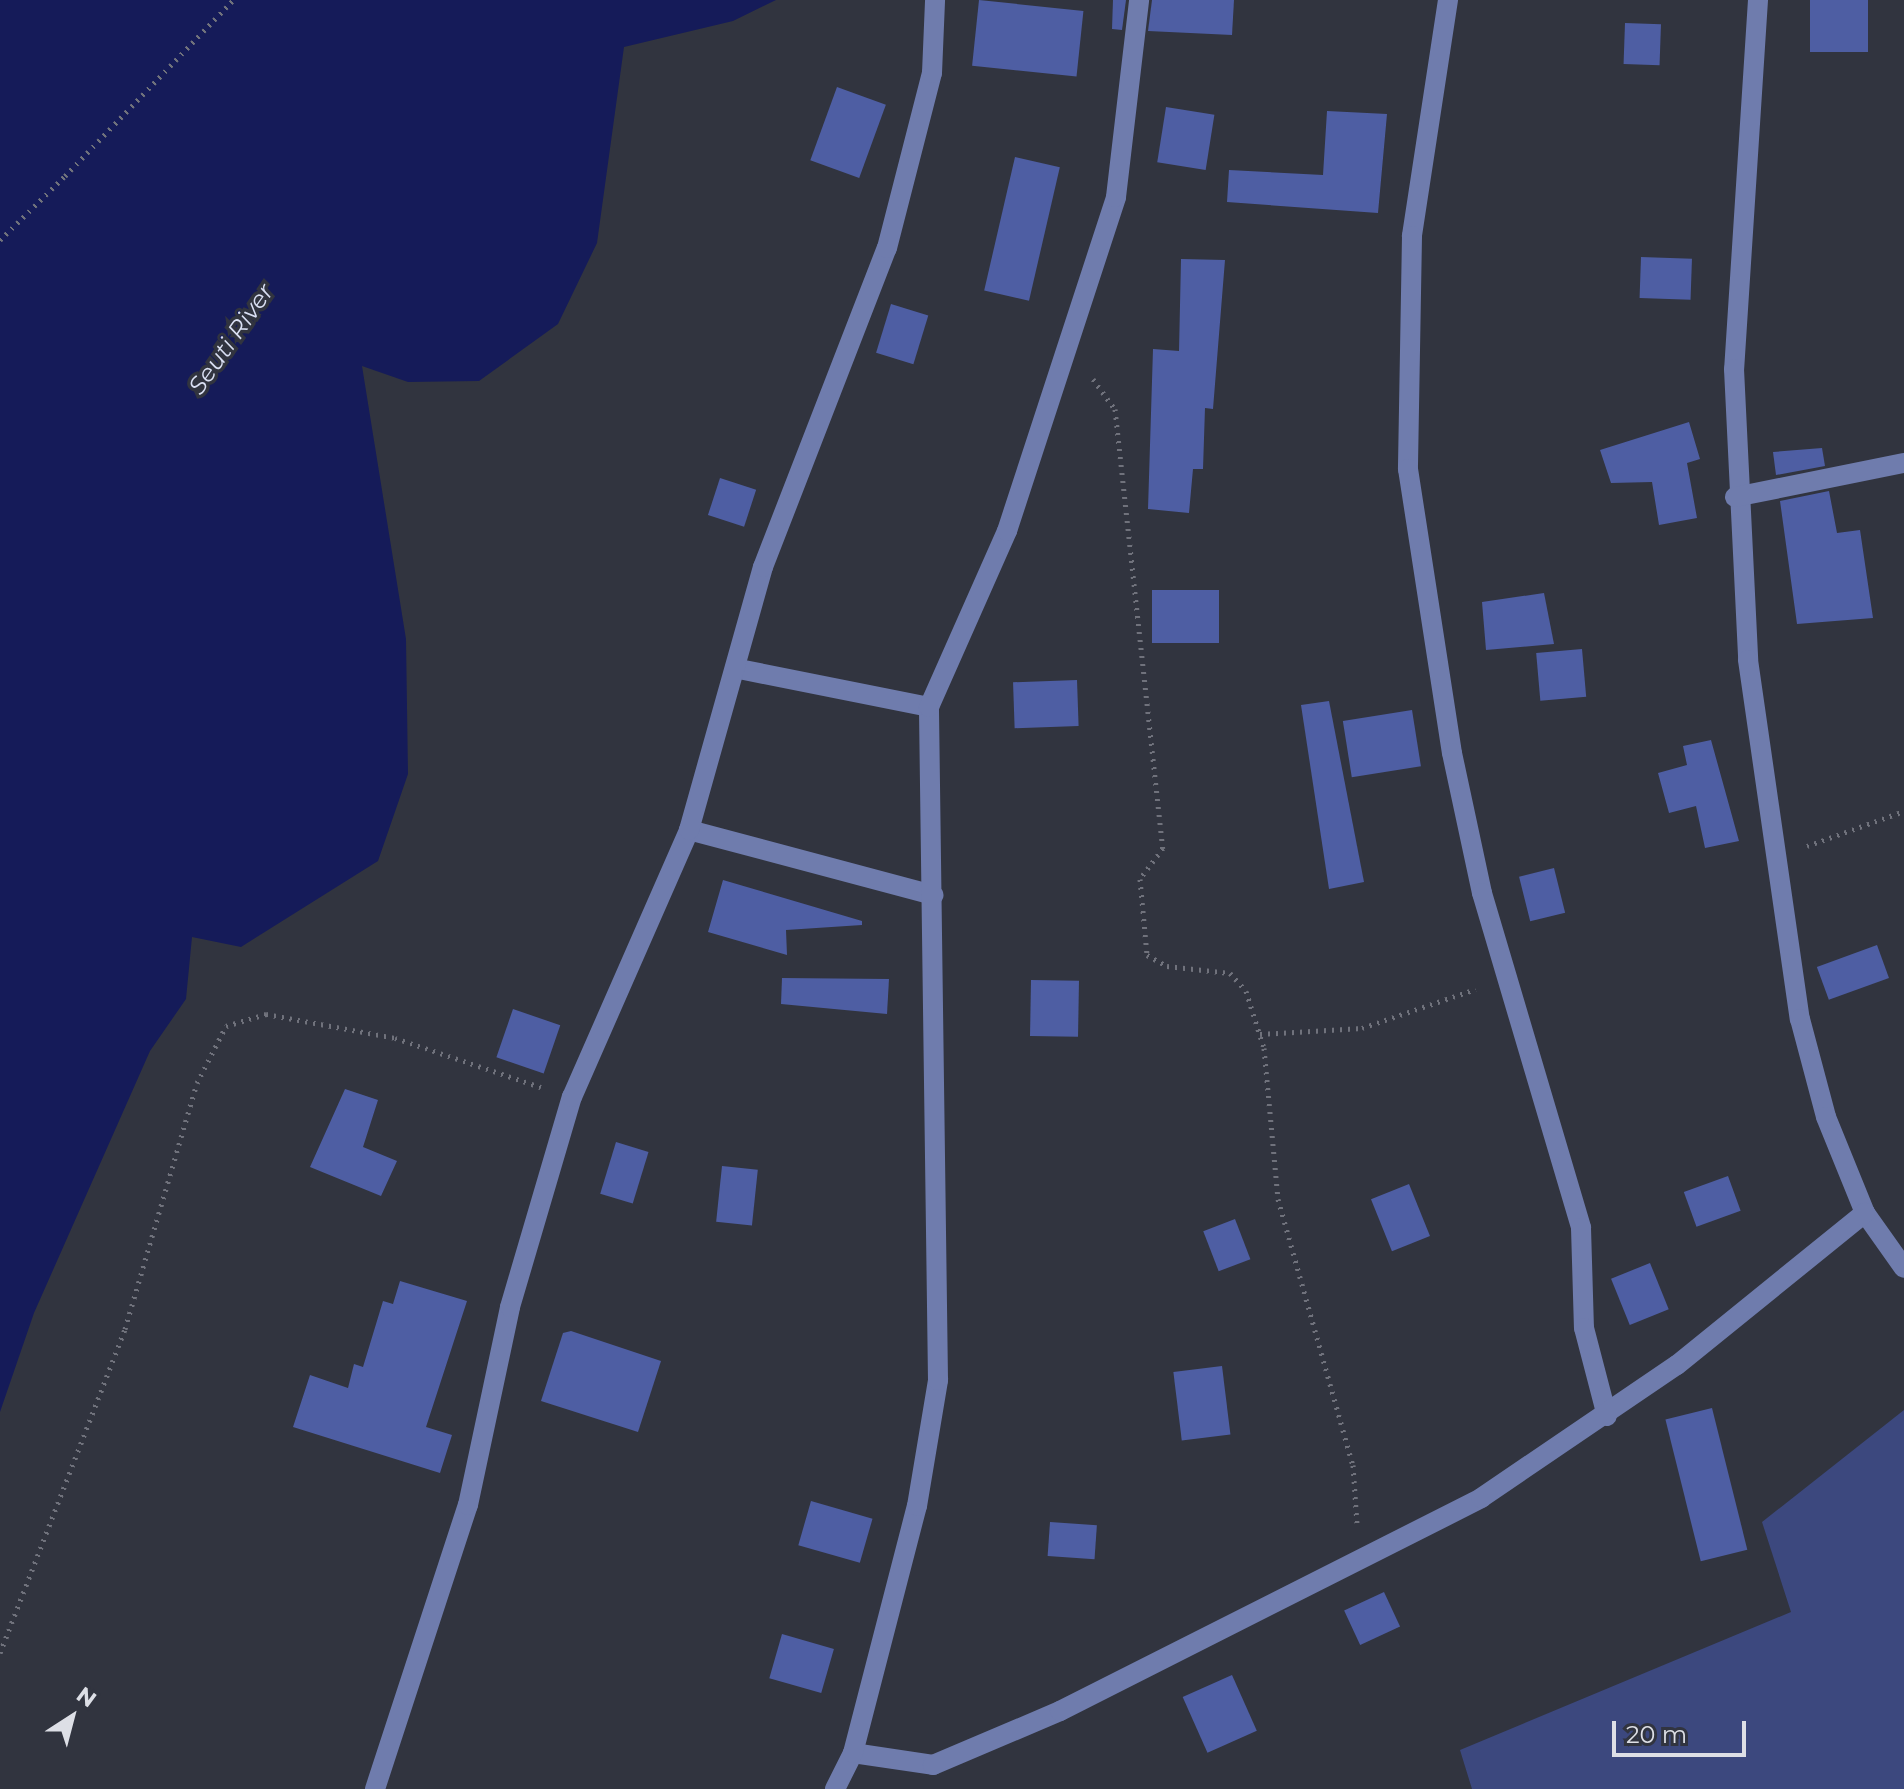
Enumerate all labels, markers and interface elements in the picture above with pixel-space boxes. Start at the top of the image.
water label: Seuti River [182,278,280,400]
north arrow [32,1677,112,1757]
text: N [71,1681,102,1713]
scale bar [1616,1705,1750,1755]
text: 20 m [1626,1720,1687,1749]

